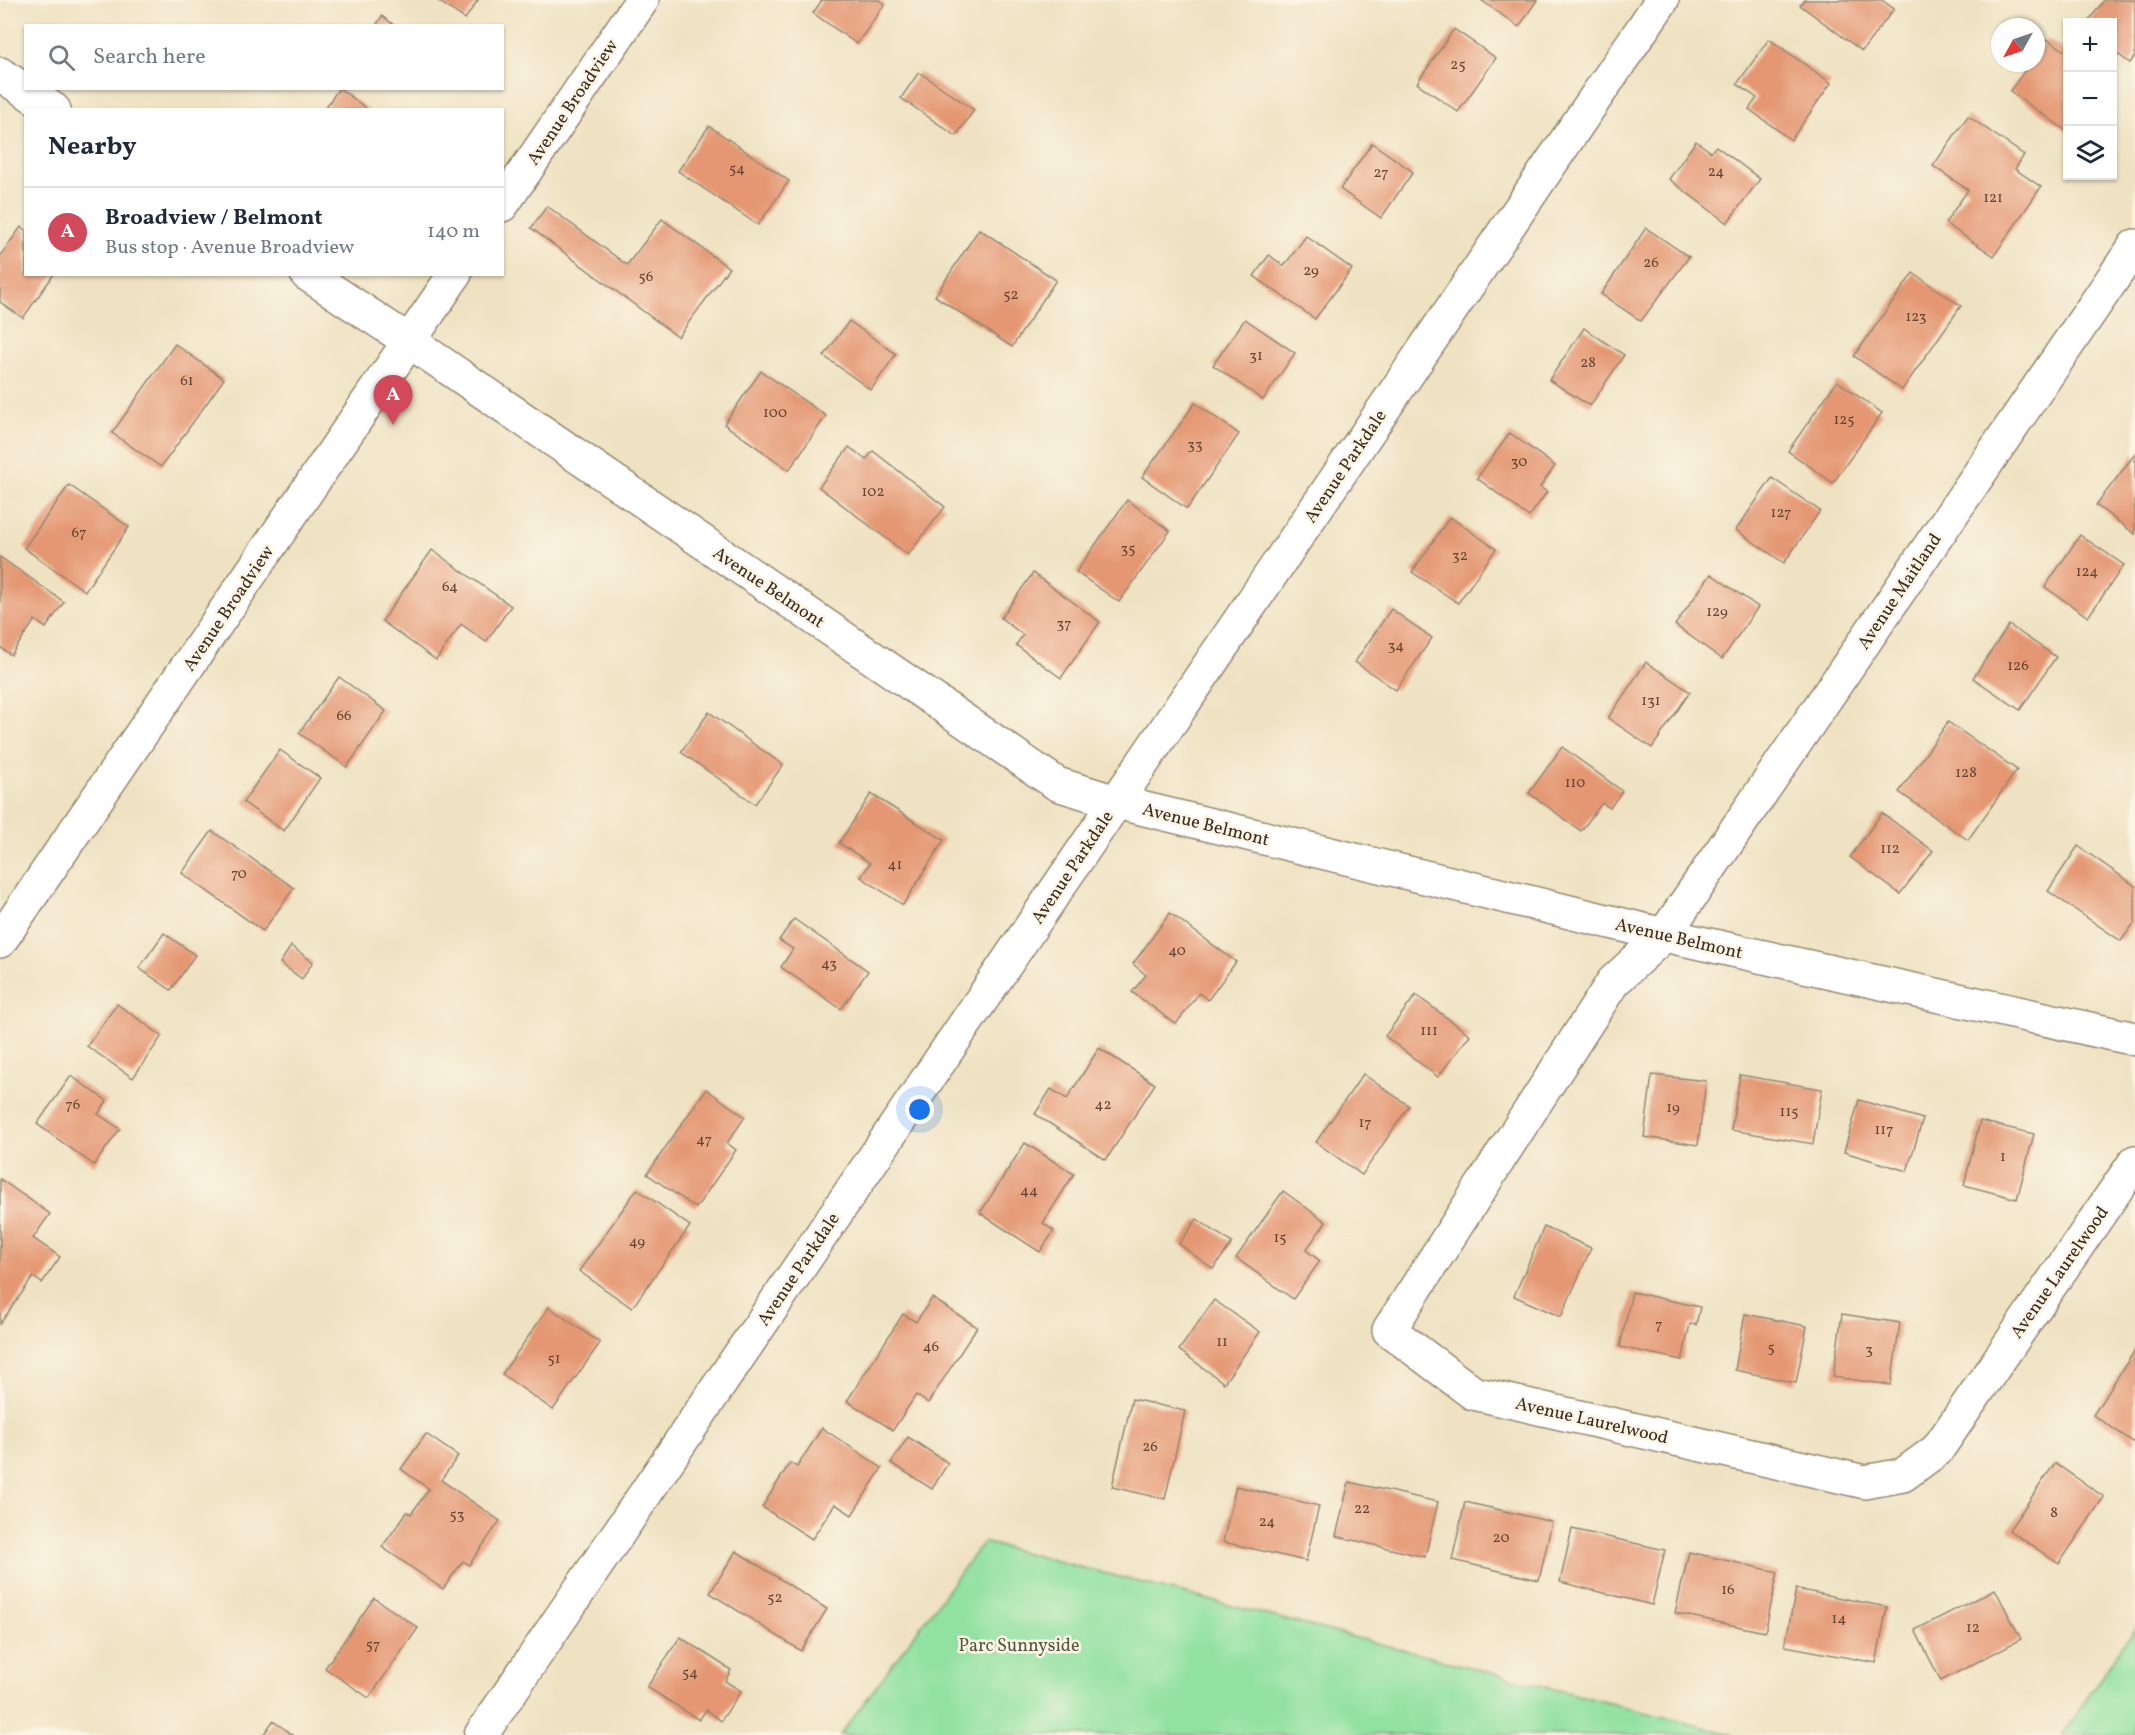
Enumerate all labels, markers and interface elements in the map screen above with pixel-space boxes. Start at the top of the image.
north arrow [1991,18,2045,72]
map controls [2063,18,2117,180]
button: + [2063,18,2117,72]
search box [24,24,504,90]
street label: Avenue Broadview [522,35,625,171]
icon: search [45,41,78,74]
text: Search here [93,42,206,73]
house number: 25 [1450,55,1466,76]
button: − [2063,72,2117,126]
button: layers [2063,126,2117,180]
text: Nearby [48,129,137,165]
house number: 54 [729,159,745,180]
house number: 24 [1708,162,1724,183]
house number: 27 [1374,163,1388,184]
house number: 121 [1983,188,2003,209]
text: Broadview / Belmont [105,203,323,234]
text: A [60,218,75,246]
text: 140 m [427,218,480,246]
text: Bus stop · Avenue Broadview [105,234,354,262]
house number: 26 [1643,253,1659,274]
house number: 29 [1303,261,1319,282]
house number: 56 [639,267,653,288]
house number: 52 [1003,285,1019,306]
house number: 123 [1905,307,1927,328]
house number: 31 [1249,346,1263,367]
house number: 28 [1580,353,1596,374]
house number: 61 [180,371,194,392]
pin: A [374,376,412,425]
house number: 100 [763,403,787,424]
street label: Avenue Parkdale [1299,405,1394,529]
house number: 125 [1833,410,1855,431]
house number: 33 [1187,435,1203,456]
house number: 30 [1511,452,1527,473]
house number: 102 [862,482,884,503]
house number: 127 [1771,503,1791,524]
house number: 67 [72,523,86,544]
street label: Avenue Maitland [1852,529,1948,655]
house number: 35 [1121,539,1135,560]
street label: Avenue Broadview [178,541,281,677]
street label: Avenue Belmont [707,541,829,635]
house number: 32 [1452,546,1468,567]
house number: 124 [2076,562,2098,583]
house number: 64 [442,577,458,598]
house number: 129 [1706,602,1728,623]
house number: 37 [1057,614,1071,635]
house number: 34 [1388,636,1404,657]
house number: 126 [2007,656,2029,677]
house number: 131 [1641,691,1661,712]
house number: 66 [336,706,352,727]
house number: 128 [1955,763,1977,784]
house number: 110 [1565,773,1585,794]
street label: Avenue Belmont [1139,798,1272,853]
street label: Avenue Parkdale [1026,806,1121,930]
house number: 112 [1880,839,1900,860]
house number: 41 [888,855,902,876]
house number: 70 [231,864,247,885]
street label: Avenue Belmont [1612,913,1745,966]
house number: 40 [1168,941,1186,962]
house number: 43 [821,954,837,975]
house number: 111 [1420,1021,1438,1042]
house number: 76 [66,1095,80,1116]
your location [905,1095,934,1124]
house number: 42 [1094,1095,1112,1116]
house number: 19 [1666,1098,1680,1119]
house number: 115 [1780,1102,1798,1123]
house number: 17 [1358,1113,1372,1134]
house number: 117 [1875,1120,1893,1141]
house number: 47 [696,1130,712,1151]
house number: 1 [2000,1147,2006,1168]
house number: 44 [1020,1181,1038,1202]
street label: Avenue Laurelwood [2005,1202,2115,1344]
street label: Avenue Parkdale [752,1208,847,1332]
house number: 15 [1273,1228,1287,1249]
house number: 49 [629,1232,645,1253]
house number: 7 [1655,1315,1663,1336]
house number: 11 [1216,1332,1228,1353]
house number: 46 [923,1337,939,1358]
house number: 5 [1767,1338,1775,1359]
house number: 3 [1865,1340,1873,1361]
house number: 51 [547,1349,561,1370]
street label: Avenue Laurelwood [1513,1392,1671,1451]
house number: 26 [1142,1437,1158,1458]
house number: 22 [1354,1499,1370,1520]
house number: 8 [2050,1503,2058,1524]
house number: 53 [450,1505,464,1526]
house number: 24 [1259,1512,1275,1533]
house number: 20 [1493,1528,1509,1549]
house number: 16 [1721,1580,1735,1601]
house number: 52 [767,1588,783,1609]
house number: 14 [1832,1609,1846,1630]
house number: 12 [1966,1618,1980,1639]
park label: Parc Sunnyside [958,1634,1080,1659]
house number: 57 [366,1635,380,1656]
house number: 54 [682,1663,698,1684]

